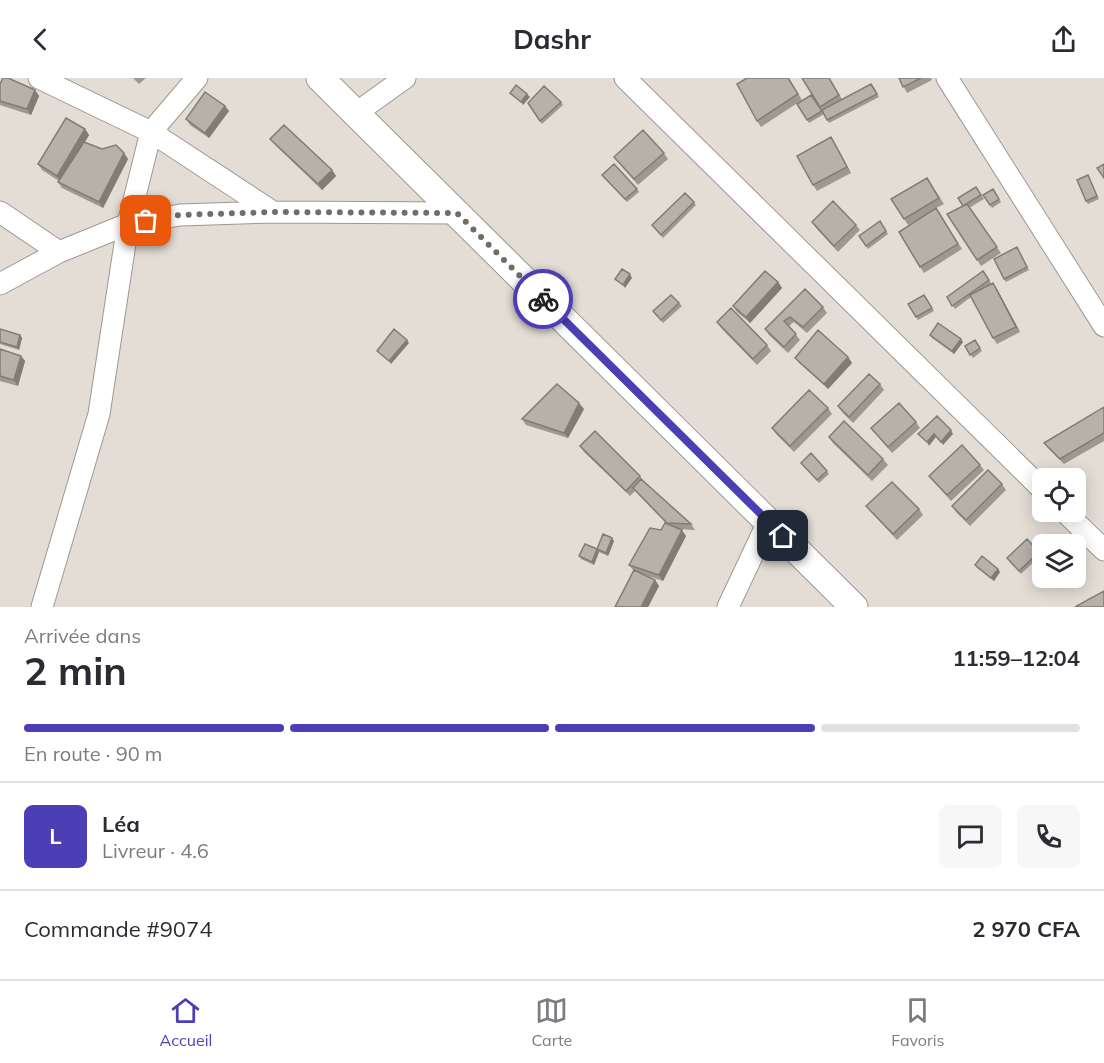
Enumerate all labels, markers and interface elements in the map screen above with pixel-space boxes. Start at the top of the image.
text: Dashr [513,22,591,56]
icon: back [24,23,57,56]
icon: share [1047,23,1080,56]
pin [120,195,171,246]
icon: bag [129,204,162,237]
courier [513,269,573,329]
icon: bike [527,283,560,316]
map controls [1032,468,1086,588]
button: locate [1032,468,1086,522]
pin [757,510,808,561]
icon: home [766,519,799,552]
button: layers [1032,534,1086,588]
text: Arrivée dans [24,623,141,648]
text: 11:59–12:04 [952,644,1080,672]
text: 2 min [24,646,127,695]
text: En route · 90 m [24,741,162,766]
button: chat [939,805,1002,868]
button: phone [1017,805,1080,868]
text: Léa [102,810,140,838]
text: L [49,822,62,850]
text: Livreur · 4.6 [102,838,209,863]
text: Commande #9074 [24,915,212,943]
text: 2 970 CFA [972,915,1080,943]
tab: Accueil [160,994,212,1050]
tab: Carte [531,994,572,1050]
tab: Favoris [891,994,944,1050]

